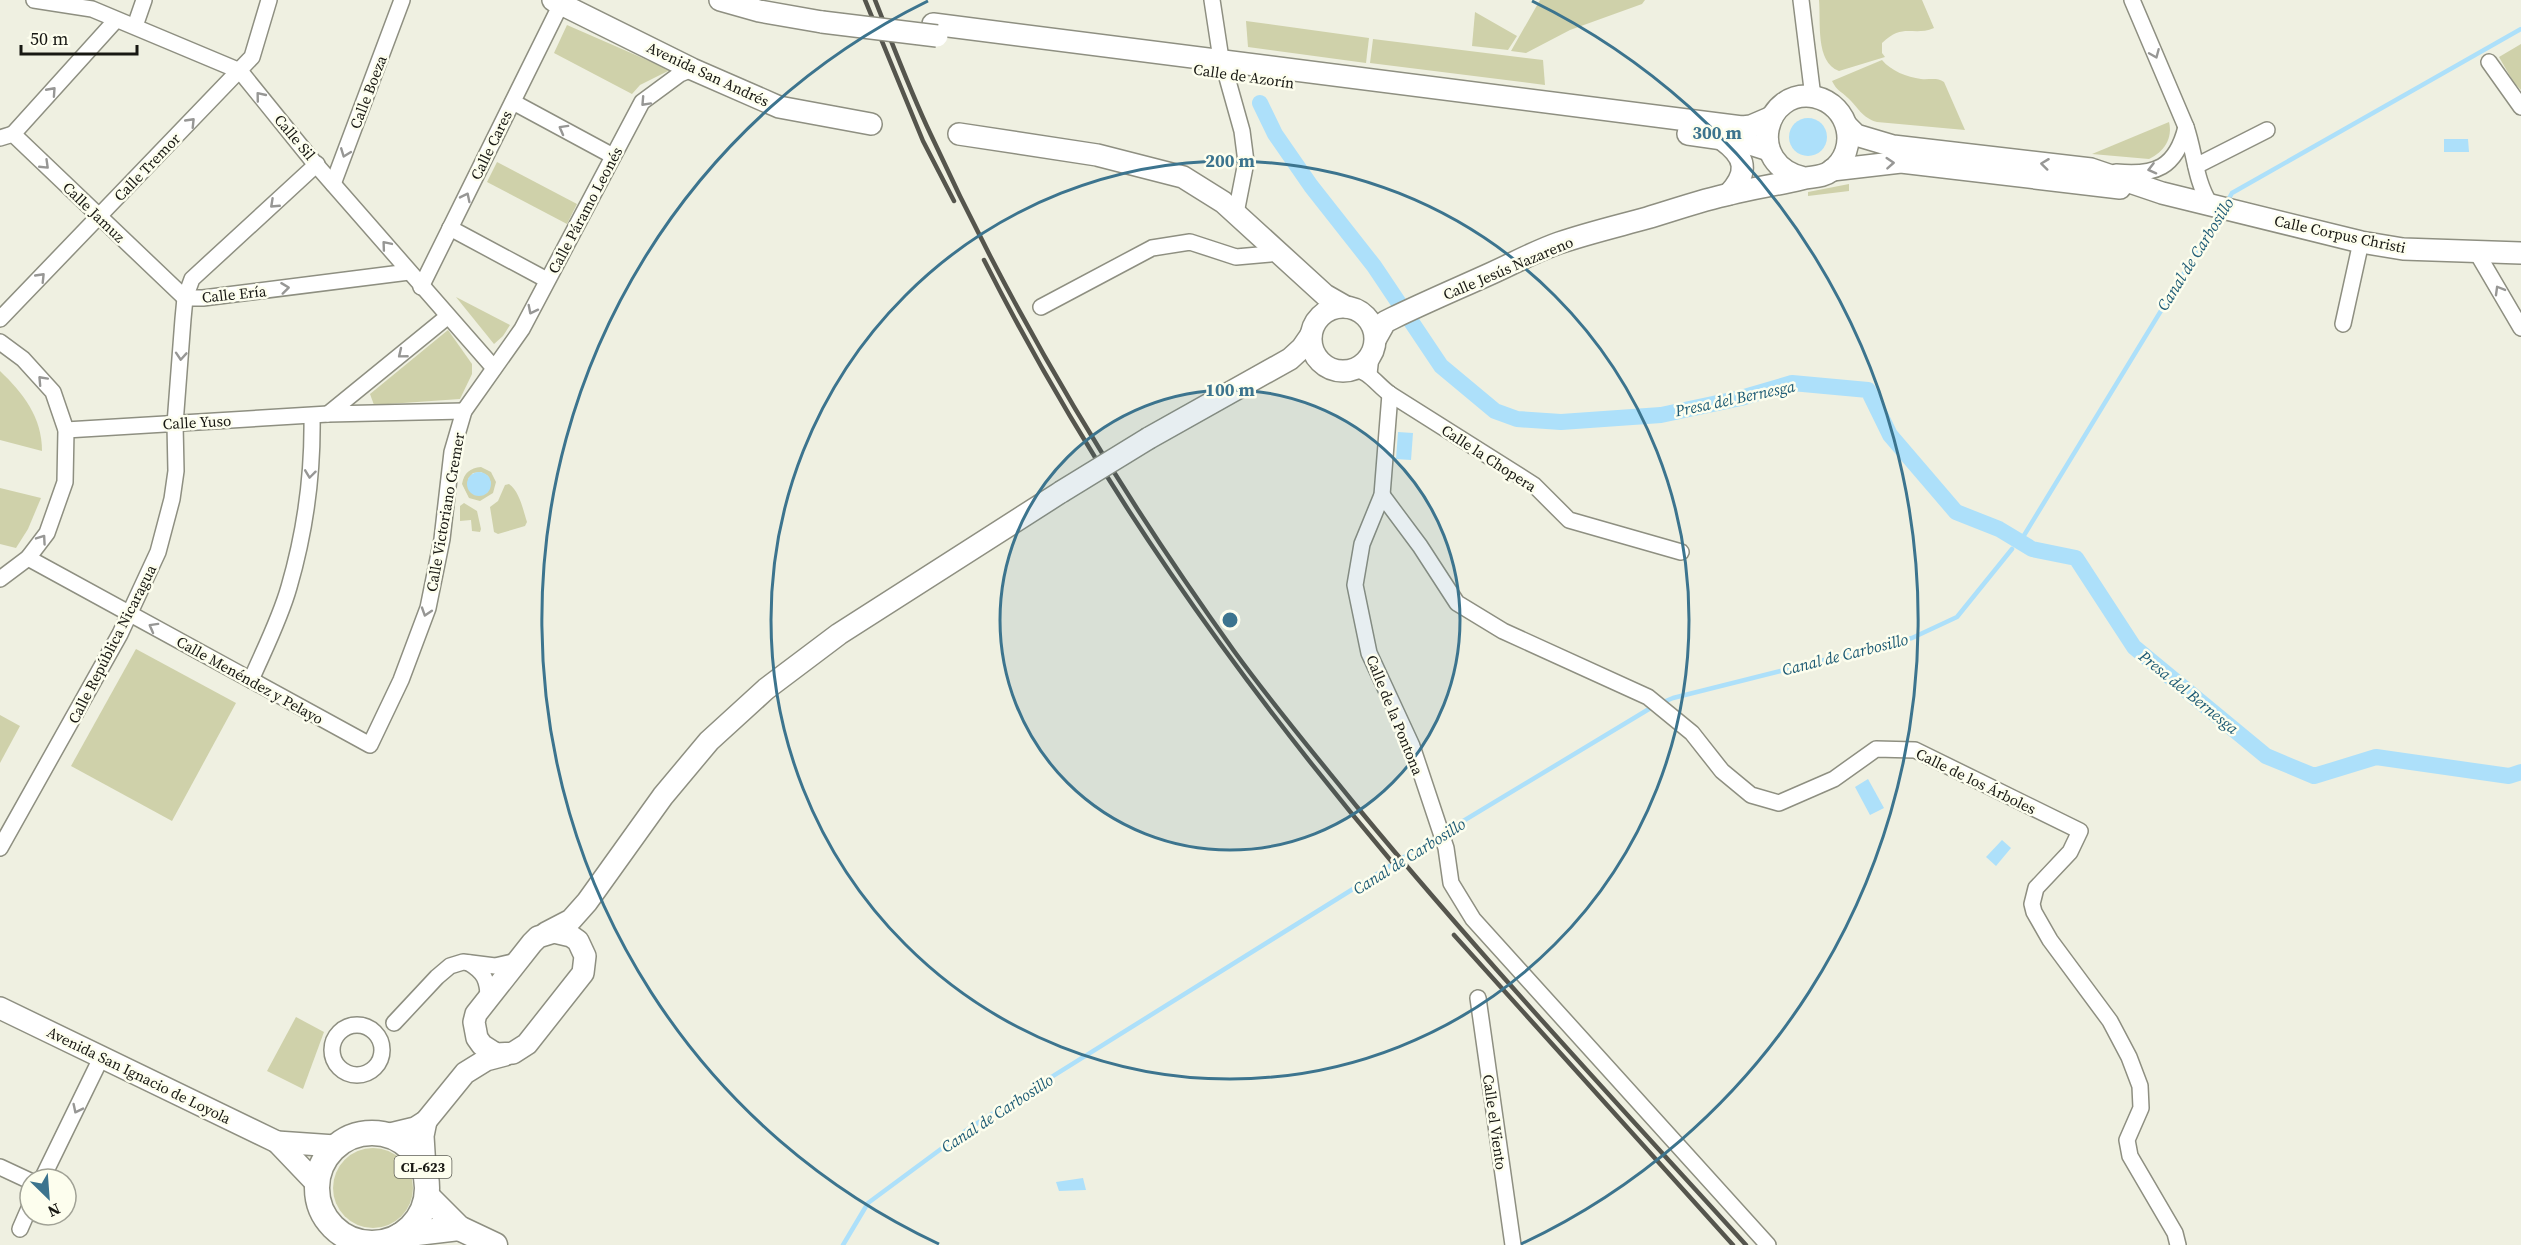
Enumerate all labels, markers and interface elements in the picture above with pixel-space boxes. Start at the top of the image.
scale bar [21,18,136,56]
text: 50 m [30,26,68,51]
street label: Avenida San Andrés [643,36,773,112]
one-way arrow [2148,48,2160,59]
street label: Calle Boeza [344,52,392,132]
street label: Calle de Azorín [1192,59,1296,93]
one-way arrow [45,87,56,98]
one-way arrow [257,92,268,103]
one-way arrow [641,95,652,105]
street label: Calle Cares [465,107,517,183]
street label: Calle Sil [270,110,321,165]
one-way arrow [184,118,195,129]
text: 300 m [1692,120,1742,145]
one-way arrow [559,125,569,136]
street label: Calle Tremor [109,128,185,206]
street label: Calle Páramo Leonés [543,143,627,277]
one-way arrow [340,147,352,158]
text: 200 m [1205,148,1255,173]
one-way arrow [1886,157,1895,170]
one-way arrow [39,158,49,169]
one-way arrow [2040,158,2049,170]
one-way arrow [2148,162,2158,175]
street label: Calle Jamuz [58,177,130,247]
one-way arrow [458,192,470,203]
water label: Canal de Carbosillo [2151,193,2239,315]
one-way arrow [270,197,281,208]
street label: Calle Corpus Christi [2272,210,2408,258]
street label: Calle Jesús Nazareno [1440,231,1576,305]
one-way arrow [382,241,393,252]
one-way arrow [33,274,44,285]
street label: Calle Ería [201,280,268,308]
one-way arrow [281,282,290,295]
one-way arrow [2495,286,2506,296]
one-way arrow [528,303,539,314]
one-way arrow [398,347,409,358]
one-way arrow [174,352,187,361]
water label: Presa del Bernesga [1672,374,1798,422]
one-way arrow [38,376,49,387]
text: 100 m [1205,377,1255,402]
street label: Calle Yuso [162,410,232,434]
street label: Calle la Chopera [1437,419,1541,497]
street label: Calle Victoriano Cremer [421,430,469,593]
one-way arrow [304,470,317,479]
one-way arrow [35,534,46,545]
street label: Calle República Nicaragua [63,561,161,727]
one-way arrow [421,606,433,617]
centre of rings [1220,610,1240,630]
one-way arrow [149,622,159,634]
water label: Canal de Carbosillo [1780,628,1911,680]
street label: Calle Menéndez y Pelayo [173,631,327,729]
water label: Presa del Bernesga [2134,644,2244,739]
street label: Calle de la Pontona [1361,652,1429,779]
street label: Calle de los Árboles [1912,743,2040,819]
water label: Canal de Carbosillo [1348,812,1470,900]
street label: Avenida San Ignacio de Loyola [44,1021,235,1129]
water label: Canal de Carbosillo [937,1068,1057,1157]
street label: Calle el Viento [1478,1073,1512,1171]
one-way arrow [73,1103,84,1113]
road number: CL-623 [394,1156,452,1178]
north arrow [18,1167,78,1227]
text: N [44,1198,64,1223]

